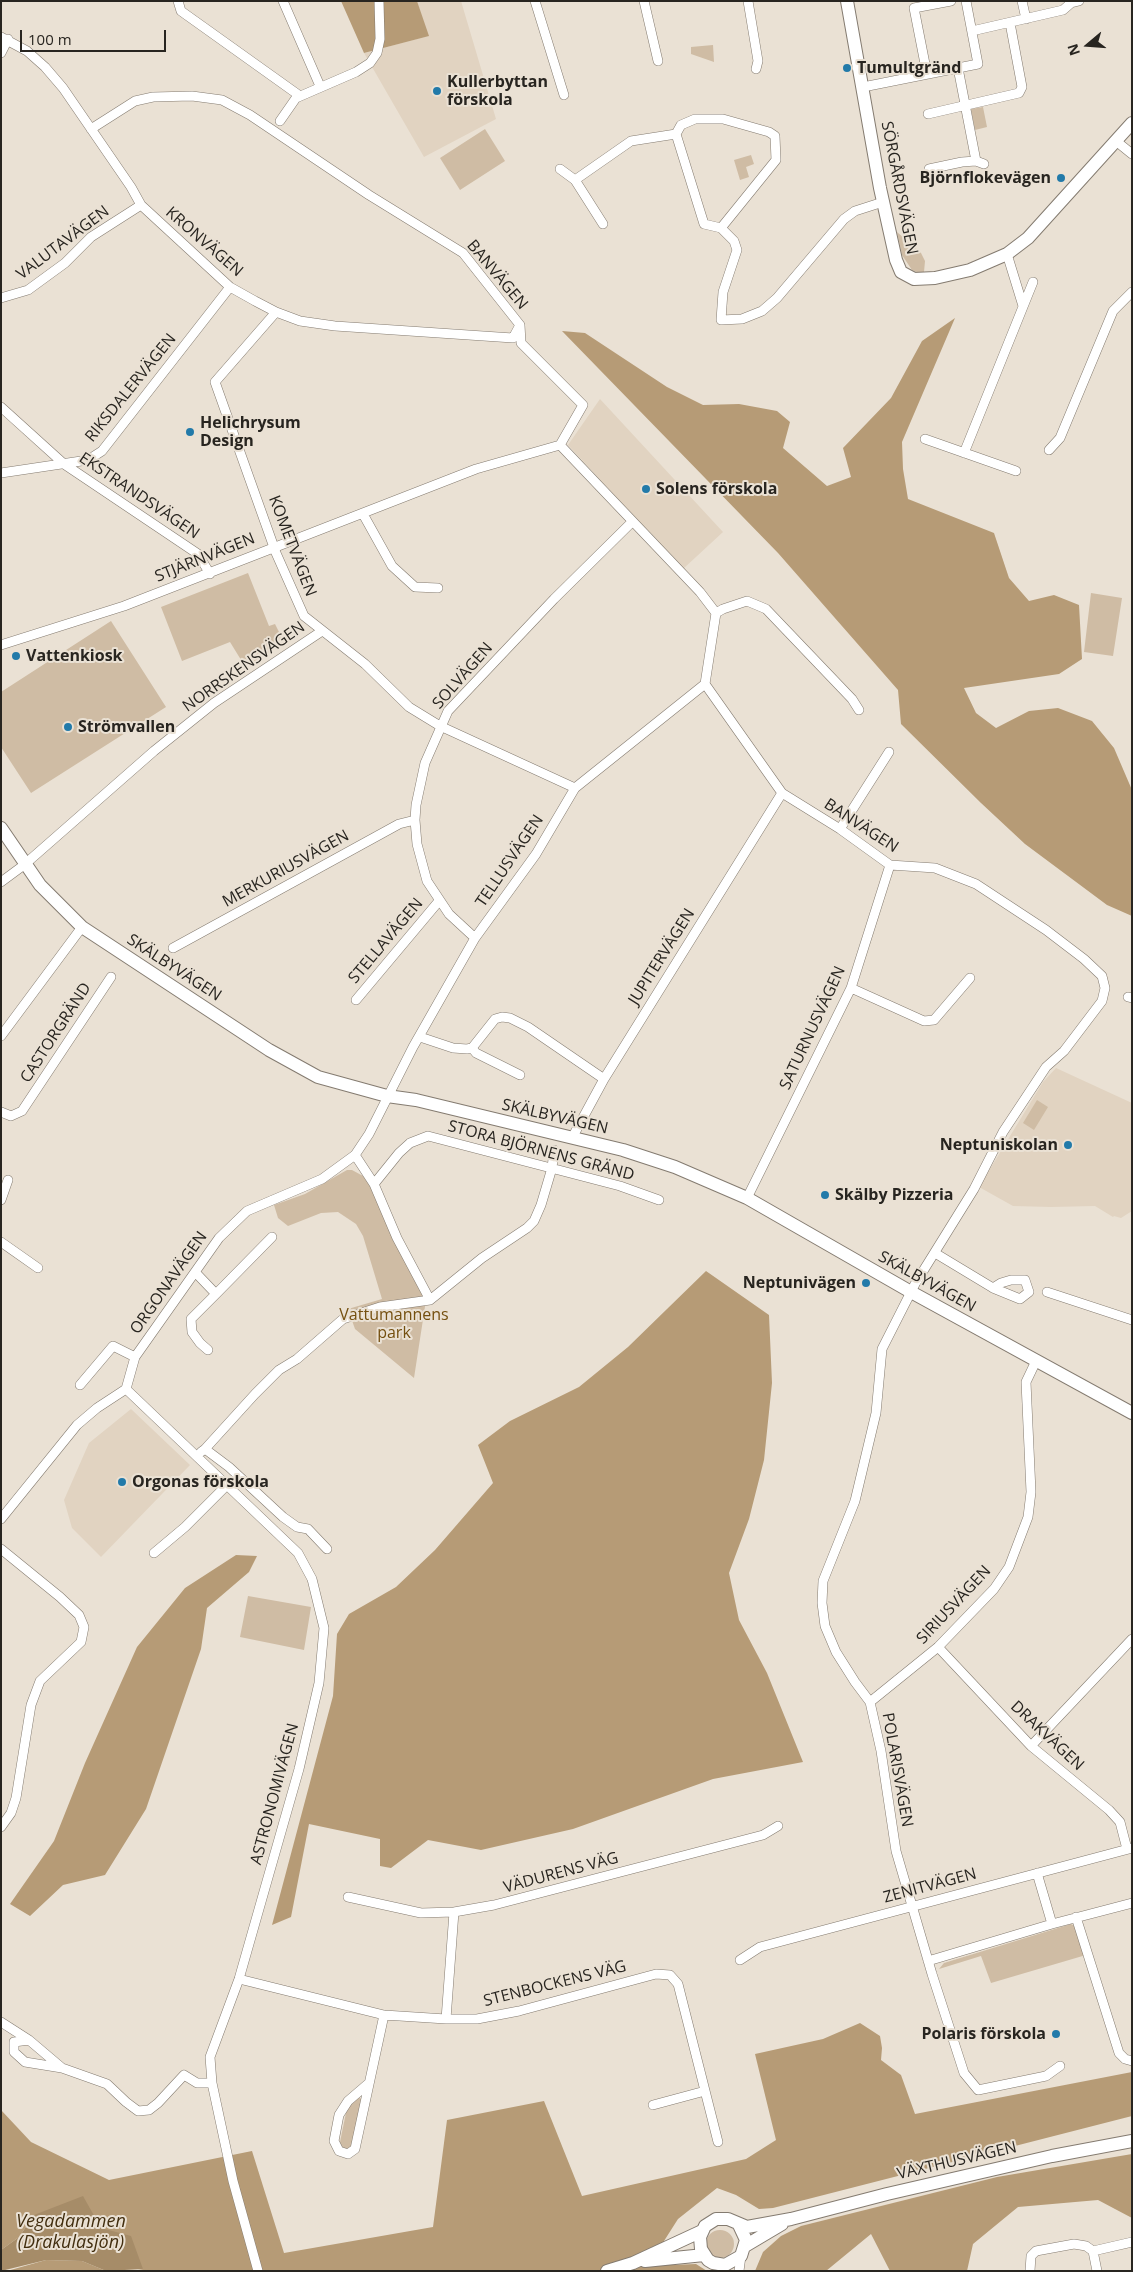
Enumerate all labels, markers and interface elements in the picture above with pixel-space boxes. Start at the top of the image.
scale bar [22,20,169,52]
north arrow [1063,20,1113,70]
text: 100 m [28,29,72,49]
text: N [1062,41,1084,58]
place label: Tumultgränd [857,58,961,78]
marker: Tumultgränd [841,62,853,74]
place label: Kullerbyttan förskola [447,72,548,110]
marker: Kullerbyttan förskola [431,85,443,97]
street label: SÖRGÅRDSVÄGEN [877,120,921,256]
place label: Björnflokevägen [920,168,1051,188]
marker: Björnflokevägen [1055,172,1067,184]
street label: VALUTAVÄGEN [13,202,113,284]
street label: KRONVÄGEN [161,203,247,281]
street label: BANVÄGEN [462,236,532,314]
street label: RIKSDALERVÄGEN [81,330,181,446]
place label: Helichrysum Design [200,413,301,451]
marker: Helichrysum Design [184,426,196,438]
street label: EKSTRANDSVÄGEN [75,449,203,543]
place label: Solens förskola [656,479,777,499]
marker: Solens förskola [640,483,652,495]
street label: KOMETVÄGEN [264,493,320,599]
street label: STJÄRNVÄGEN [152,529,258,587]
street label: NORRSKENSVÄGEN [179,618,309,716]
street label: SOLVÄGEN [429,639,497,713]
place label: Vattenkiosk [26,646,123,666]
marker: Vattenkiosk [10,650,22,662]
place label: Strömvallen [78,717,175,737]
marker: Strömvallen [62,721,74,733]
street label: BANVÄGEN [820,795,902,857]
street label: TELLUSVÄGEN [472,811,548,911]
street label: MERKURIUSVÄGEN [219,826,353,912]
street label: STELLAVÄGEN [345,894,427,988]
street label: JUPITERVÄGEN [625,905,699,1009]
street label: SKÄLBYVÄGEN [123,930,225,1006]
street label: SATURNUSVÄGEN [776,963,850,1093]
street label: CASTORGRÄND [17,979,95,1087]
street label: SKÄLBYVÄGEN [500,1095,610,1139]
street label: STORA BJÖRNENS GRÄND [446,1117,636,1185]
place label: Neptuniskolan [940,1135,1058,1155]
marker: Neptuniskolan [1062,1139,1074,1151]
place label: Skälby Pizzeria [835,1185,953,1205]
marker: Skälby Pizzeria [819,1189,831,1201]
street label: ORGONAVÄGEN [126,1228,212,1338]
street label: SKÄLBYVÄGEN [875,1247,979,1317]
place label: Neptunivägen [743,1273,856,1293]
marker: Neptunivägen [860,1277,872,1289]
park label: Vattumannens park [339,1305,449,1343]
place label: Orgonas förskola [132,1472,269,1492]
marker: Orgonas förskola [116,1476,128,1488]
street label: SIRIUSVÄGEN [913,1562,995,1648]
street label: DRAKVÄGEN [1006,1697,1088,1775]
street label: POLARISVÄGEN [877,1711,917,1829]
street label: ASTRONOMIVÄGEN [247,1721,303,1867]
street label: VÄDURENS VÄG [502,1848,620,1898]
street label: ZENITVÄGEN [881,1864,979,1908]
street label: STENBOCKENS VÄG [482,1957,628,2011]
place label: Polaris förskola [922,2024,1046,2044]
marker: Polaris förskola [1050,2028,1062,2040]
street label: VÄXTHUSVÄGEN [895,2138,1019,2184]
water label: Vegadammen (Drakulasjön) [16,2211,126,2254]

